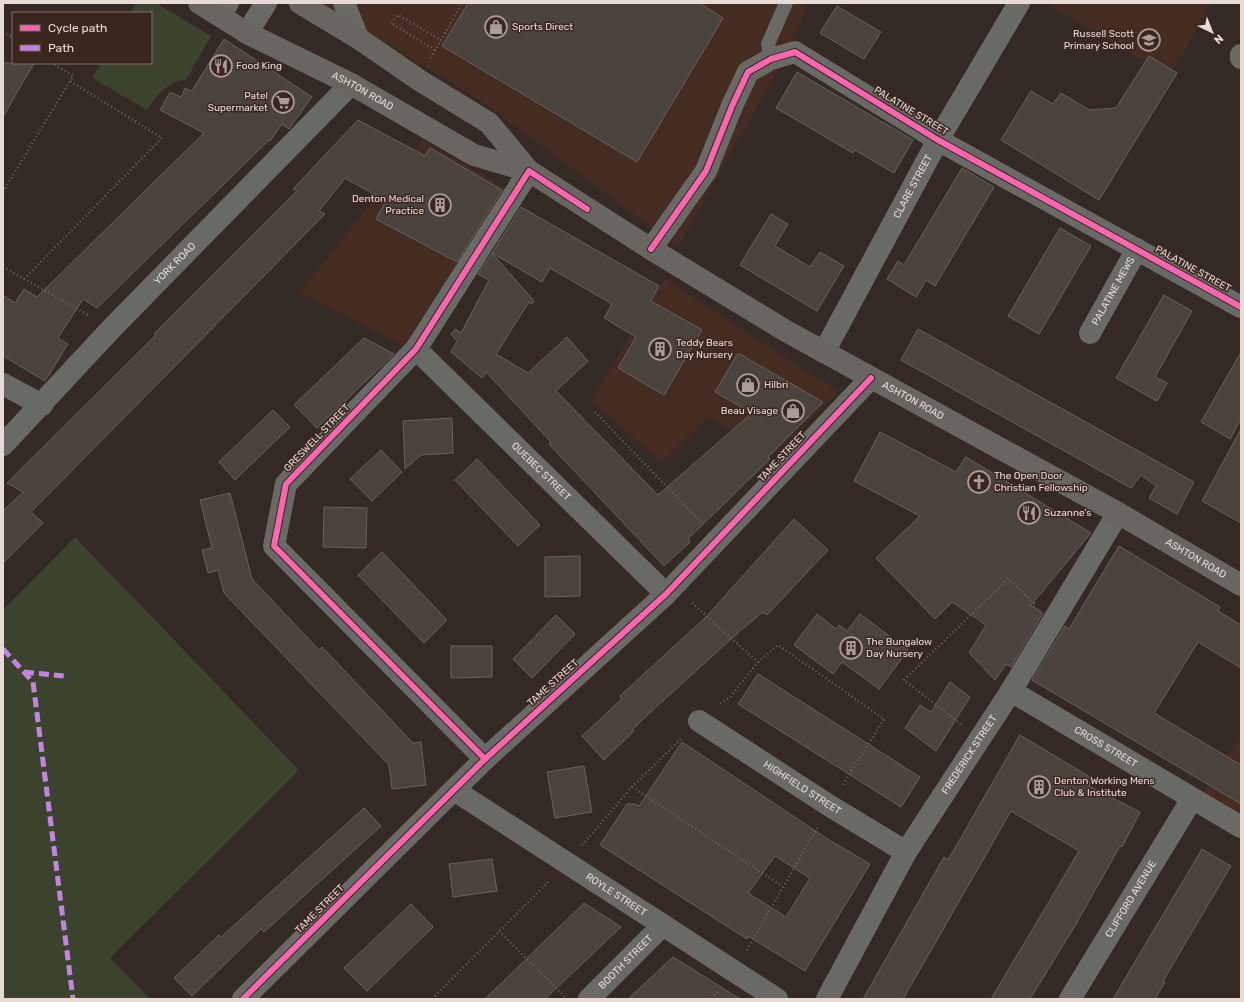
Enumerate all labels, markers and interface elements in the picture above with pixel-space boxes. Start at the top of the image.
legend [12,12,152,64]
north arrow [1192,12,1232,52]
shop icon: Sports Direct [483,14,509,40]
text: Cycle path [48,21,107,35]
place label: Sports Direct [512,21,573,33]
school or university icon: Russell Scott Primary School [1136,27,1162,53]
place label: Russell Scott Primary School [1064,28,1134,52]
text: N [1211,31,1226,46]
text: Path [48,41,74,55]
restaurant icon: Food King [208,53,234,79]
place label: Food King [236,60,282,72]
street label: ASHTON ROAD [330,69,396,113]
street label: PALATINE STREET [872,84,951,138]
supermarket icon: Patel Supermarket [270,89,296,115]
place label: Patel Supermarket [208,90,268,114]
street label: CLARE STREET [891,152,935,220]
building icon: Denton Medical Practice [427,192,453,218]
place label: Denton Medical Practice [352,193,424,217]
street label: YORK ROAD [152,240,199,287]
street label: PALATINE STREET [1153,243,1233,295]
street label: PALATINE MEWS [1090,255,1137,327]
building icon: Teddy Bears Day Nursery [647,336,673,362]
place label: Teddy Bears Day Nursery [676,337,733,361]
shop icon: Hilbri [735,372,761,398]
place label: Hilbri [764,379,788,391]
street label: ASHTON ROAD [880,379,946,422]
shop icon: Beau Visage [780,398,806,424]
street label: GRESWELL STREET [282,402,353,474]
place label: Beau Visage [721,405,778,417]
street label: TAME STREET [756,429,809,485]
street label: QUEBEC STREET [509,440,573,503]
church icon: The Open Door Christian Fellowship [966,469,992,495]
place label: The Open Door Christian Fellowship [994,470,1088,494]
restaurant icon: Suzanne's [1016,500,1042,526]
place label: Suzanne's [1044,507,1091,519]
street label: ASHTON ROAD [1163,536,1229,581]
building icon: The Bungalow Day Nursery [838,635,864,661]
place label: The Bungalow Day Nursery [866,636,932,660]
street label: TAME STREET [525,657,581,709]
street label: FREDERICK STREET [939,713,1000,797]
street label: CROSS STREET [1072,724,1140,770]
street label: HIGHFIELD STREET [761,758,843,817]
building icon: Denton Working Mens Club & Institute [1026,774,1052,800]
place label: Denton Working Mens Club & Institute [1054,775,1155,799]
street label: CLIFFORD AVENUE [1103,858,1159,940]
street label: ROYLE STREET [583,871,649,919]
street label: TAME STREET [293,882,347,936]
street label: BOOTH STREET [596,932,656,992]

